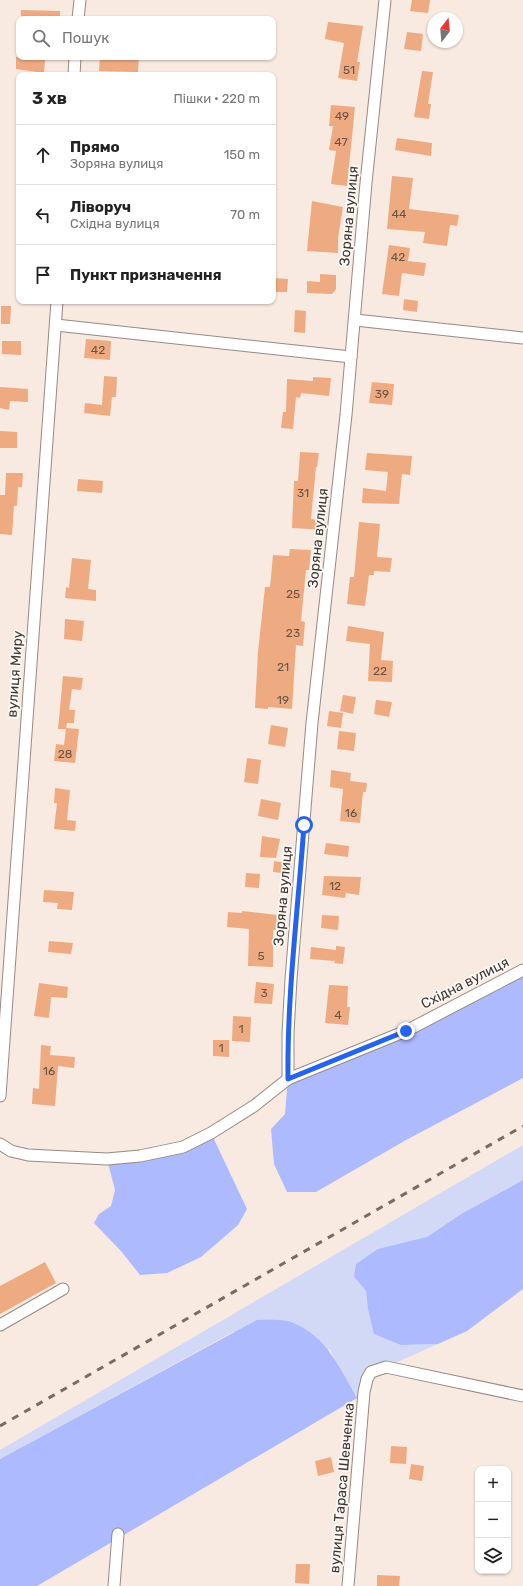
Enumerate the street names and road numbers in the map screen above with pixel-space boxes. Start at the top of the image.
street label: Зоряна вулиця [336,165,362,267]
street label: Зоряна вулиця [304,487,332,589]
street label: вулиця Миру [3,630,27,718]
street label: Зоряна вулиця [270,845,296,947]
street label: Східна вулиця [418,954,512,1012]
street label: вулиця Тараса Шевченка [326,1402,358,1574]

